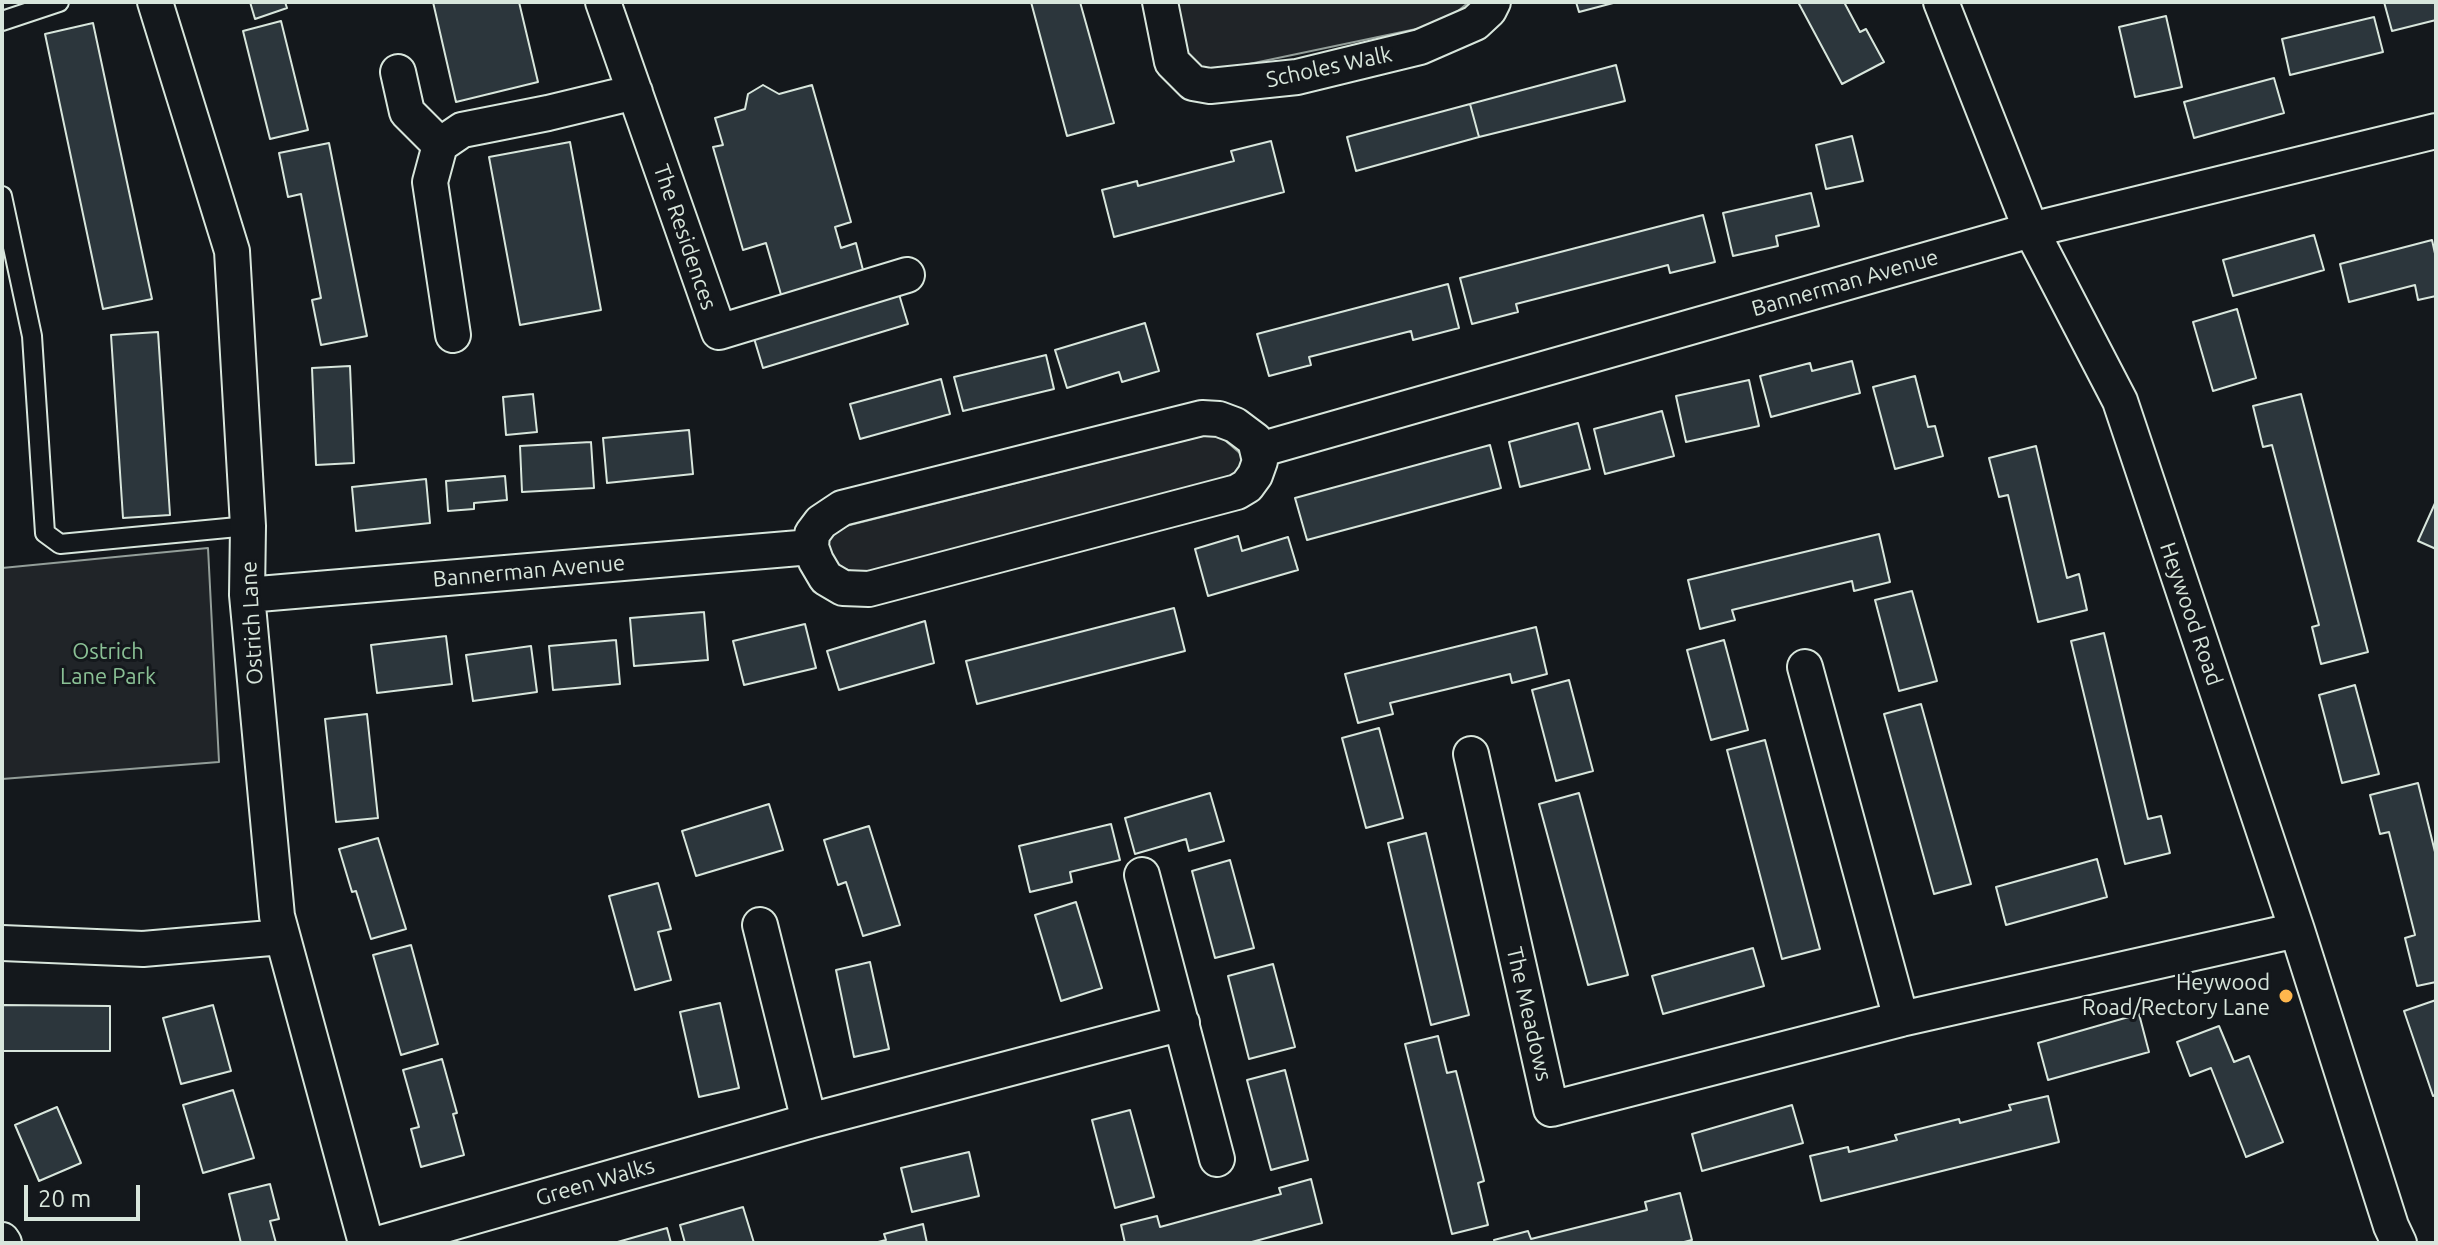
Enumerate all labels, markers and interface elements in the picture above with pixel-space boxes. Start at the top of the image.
street label: Scholes Walk [1264,41,1394,93]
street label: The Residences [648,161,722,313]
street label: Bannerman Avenue [1749,244,1941,322]
street label: Heywood Road [2154,539,2228,689]
street label: Bannerman Avenue [432,549,626,593]
street label: Ostrich Lane [236,560,268,686]
park label: Ostrich Lane Park [60,639,156,690]
street label: The Meadows [1501,944,1557,1084]
place label: Heywood Road/Rectory Lane [2082,970,2270,1022]
marker: Heywood Road/Rectory Lane [2277,987,2295,1005]
street label: Green Walks [533,1152,657,1212]
scale bar [28,1169,144,1219]
text: 20 m [38,1185,91,1212]

